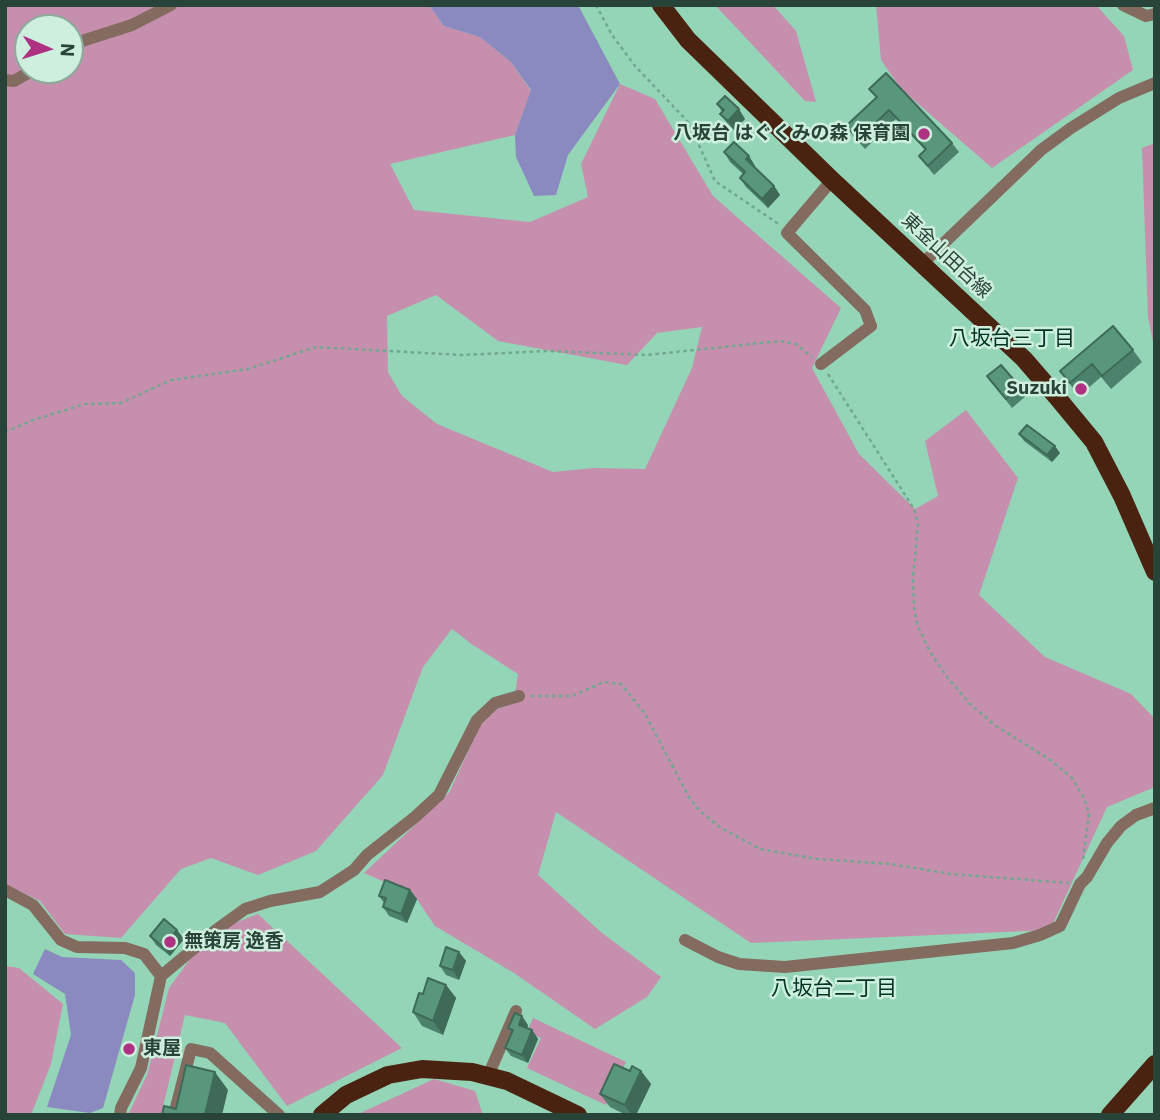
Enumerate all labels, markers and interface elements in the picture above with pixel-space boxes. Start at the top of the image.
north arrow [14,14,84,84]
text: N [56,42,80,57]
place label: 八坂台 はぐくみの森 保育園 [673,123,910,145]
marker: 八坂台 はぐくみの森 保育園 [916,126,932,142]
street label: 東金山田台線 [897,209,995,303]
district label: 八坂台三丁目 [949,326,1075,352]
place label: Suzuki [1006,378,1067,400]
marker: Suzuki [1073,381,1089,397]
place label: 無策房 逸香 [184,931,283,953]
marker: 無策房 逸香 [162,934,178,950]
district label: 八坂台二丁目 [771,976,897,1002]
place label: 東屋 [143,1038,181,1060]
marker: 東屋 [121,1041,137,1057]

